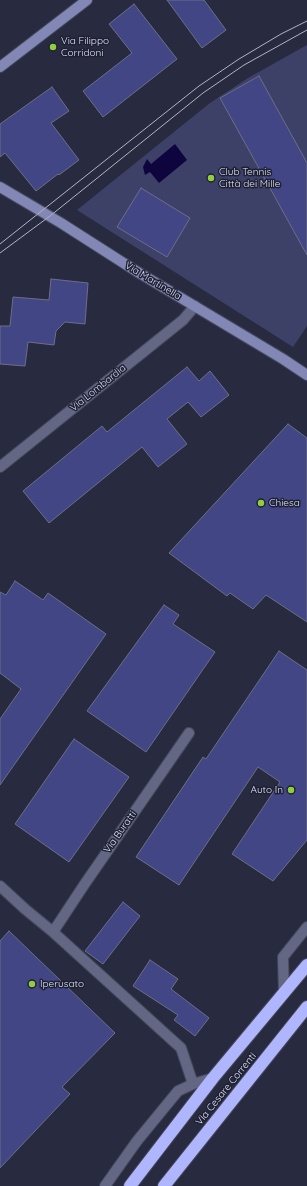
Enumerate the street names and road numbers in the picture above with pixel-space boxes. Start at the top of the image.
street label: Via Martinella [123,260,183,302]
street label: Via Lombardia [68,362,128,414]
street label: Via Buratti [101,809,139,855]
street label: Via Cesare Correnti [193,1050,259,1128]

